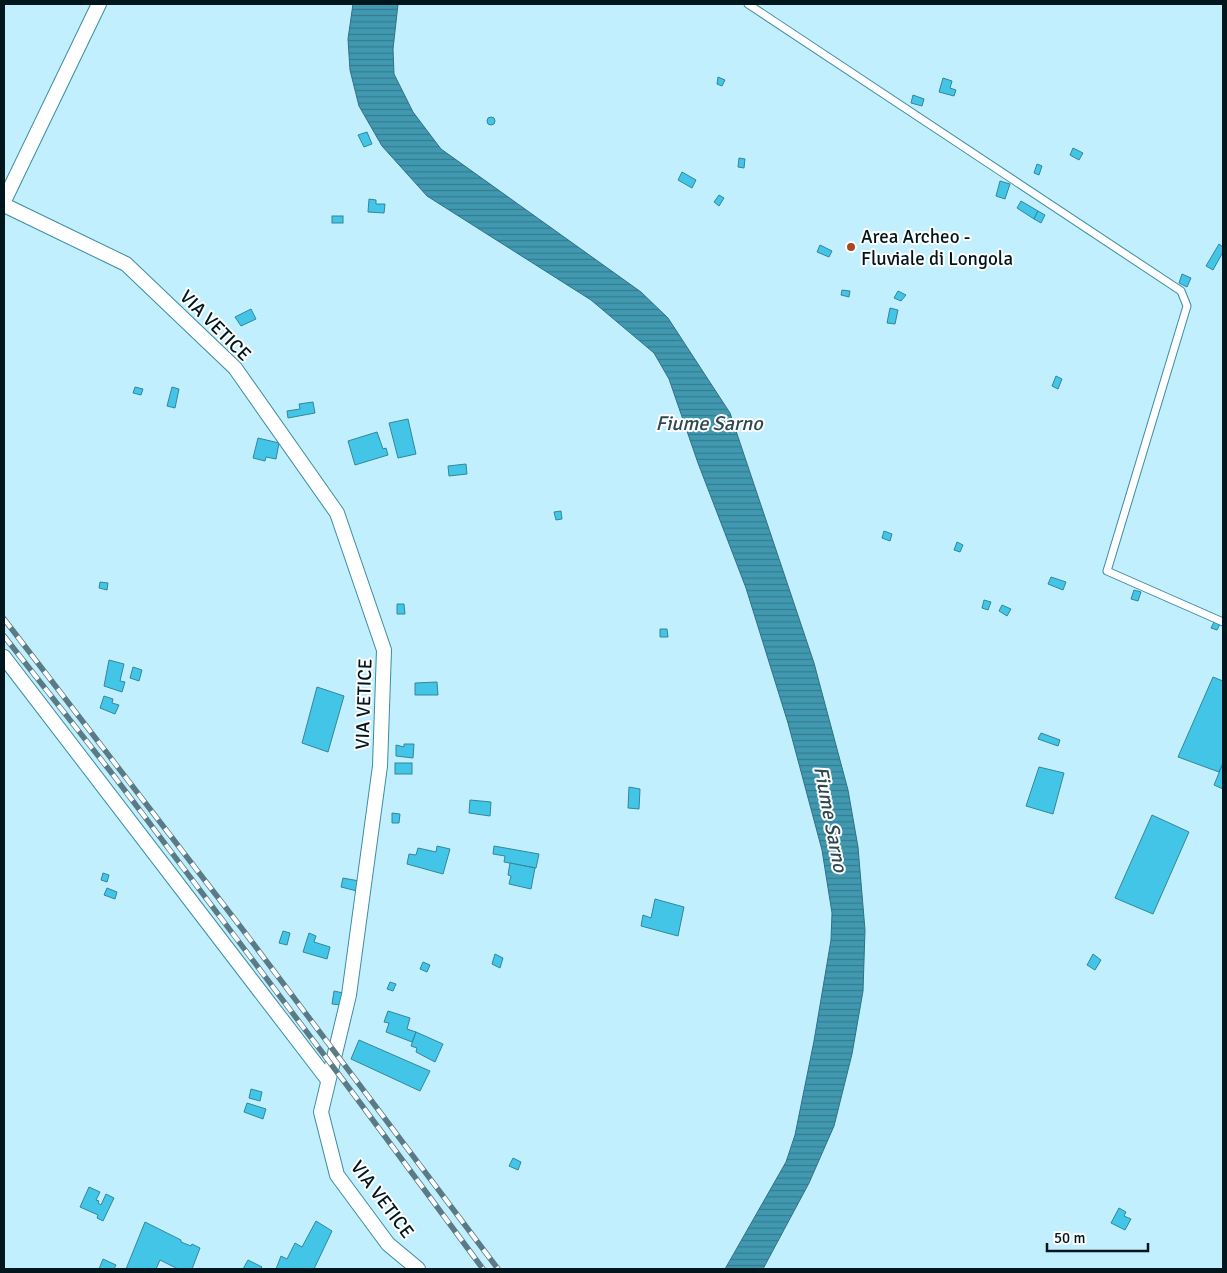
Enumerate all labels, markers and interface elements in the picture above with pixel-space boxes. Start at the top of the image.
place label: Area Archeo - Fluviale di Longola [861,225,1013,271]
marker: Area Archeo - Fluviale di Longola [845,241,857,253]
street label: VIA VETICE [175,285,256,366]
water label: Fiume Sarno [655,411,764,436]
street label: VIA VETICE [350,658,378,750]
water label: Fiume Sarno [808,764,853,876]
street label: VIA VETICE [345,1156,419,1243]
scale bar [1047,1220,1148,1252]
text: 50 m [1054,1229,1085,1247]

